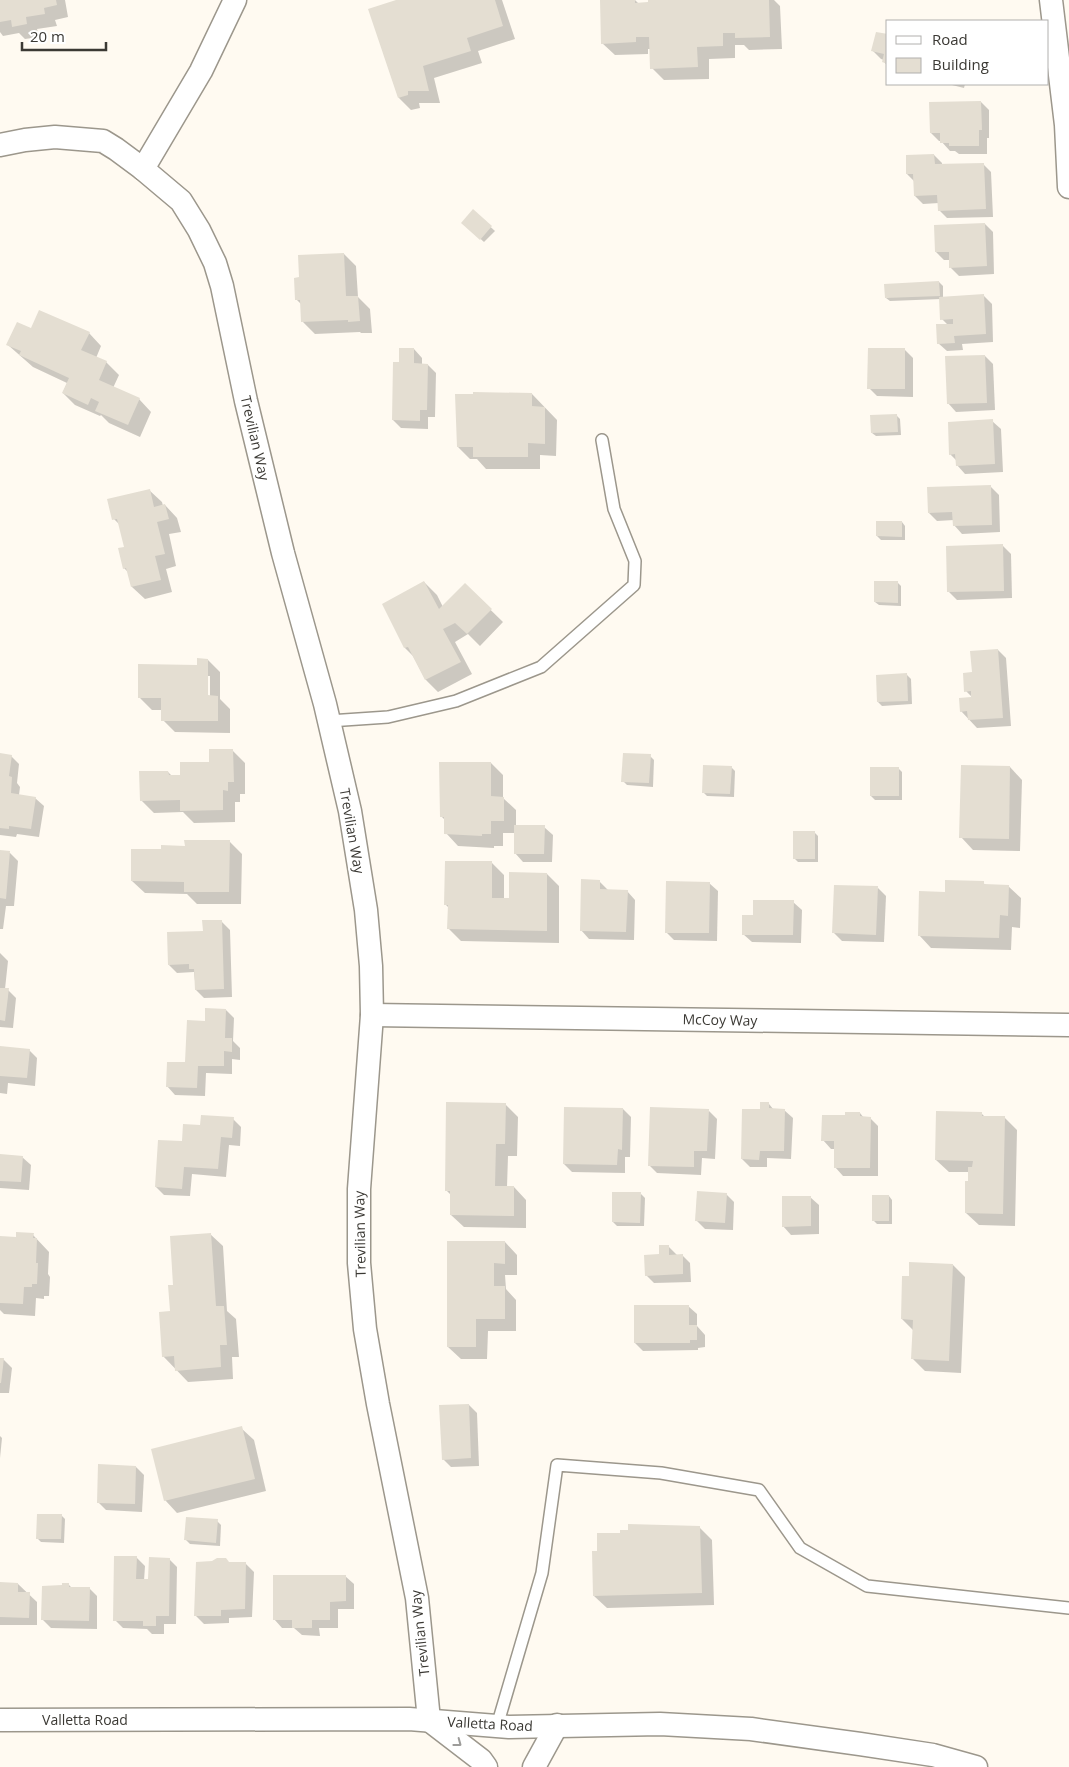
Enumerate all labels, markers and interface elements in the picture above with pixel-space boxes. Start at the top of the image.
scale bar [22,20,106,52]
legend [886,20,1049,85]
text: 20 m [30,26,65,46]
text: Road [932,29,968,49]
text: Building [932,54,989,74]
street label: Trevilian Way [236,394,275,483]
street label: Trevilian Way [336,787,370,876]
street label: McCoy Way [682,1009,759,1030]
street label: Trevilian Way [349,1190,370,1277]
street label: Trevilian Way [405,1588,433,1677]
street label: Valletta Road [42,1710,128,1729]
street label: Valletta Road [447,1712,533,1735]
one-way arrow [452,1737,462,1746]

